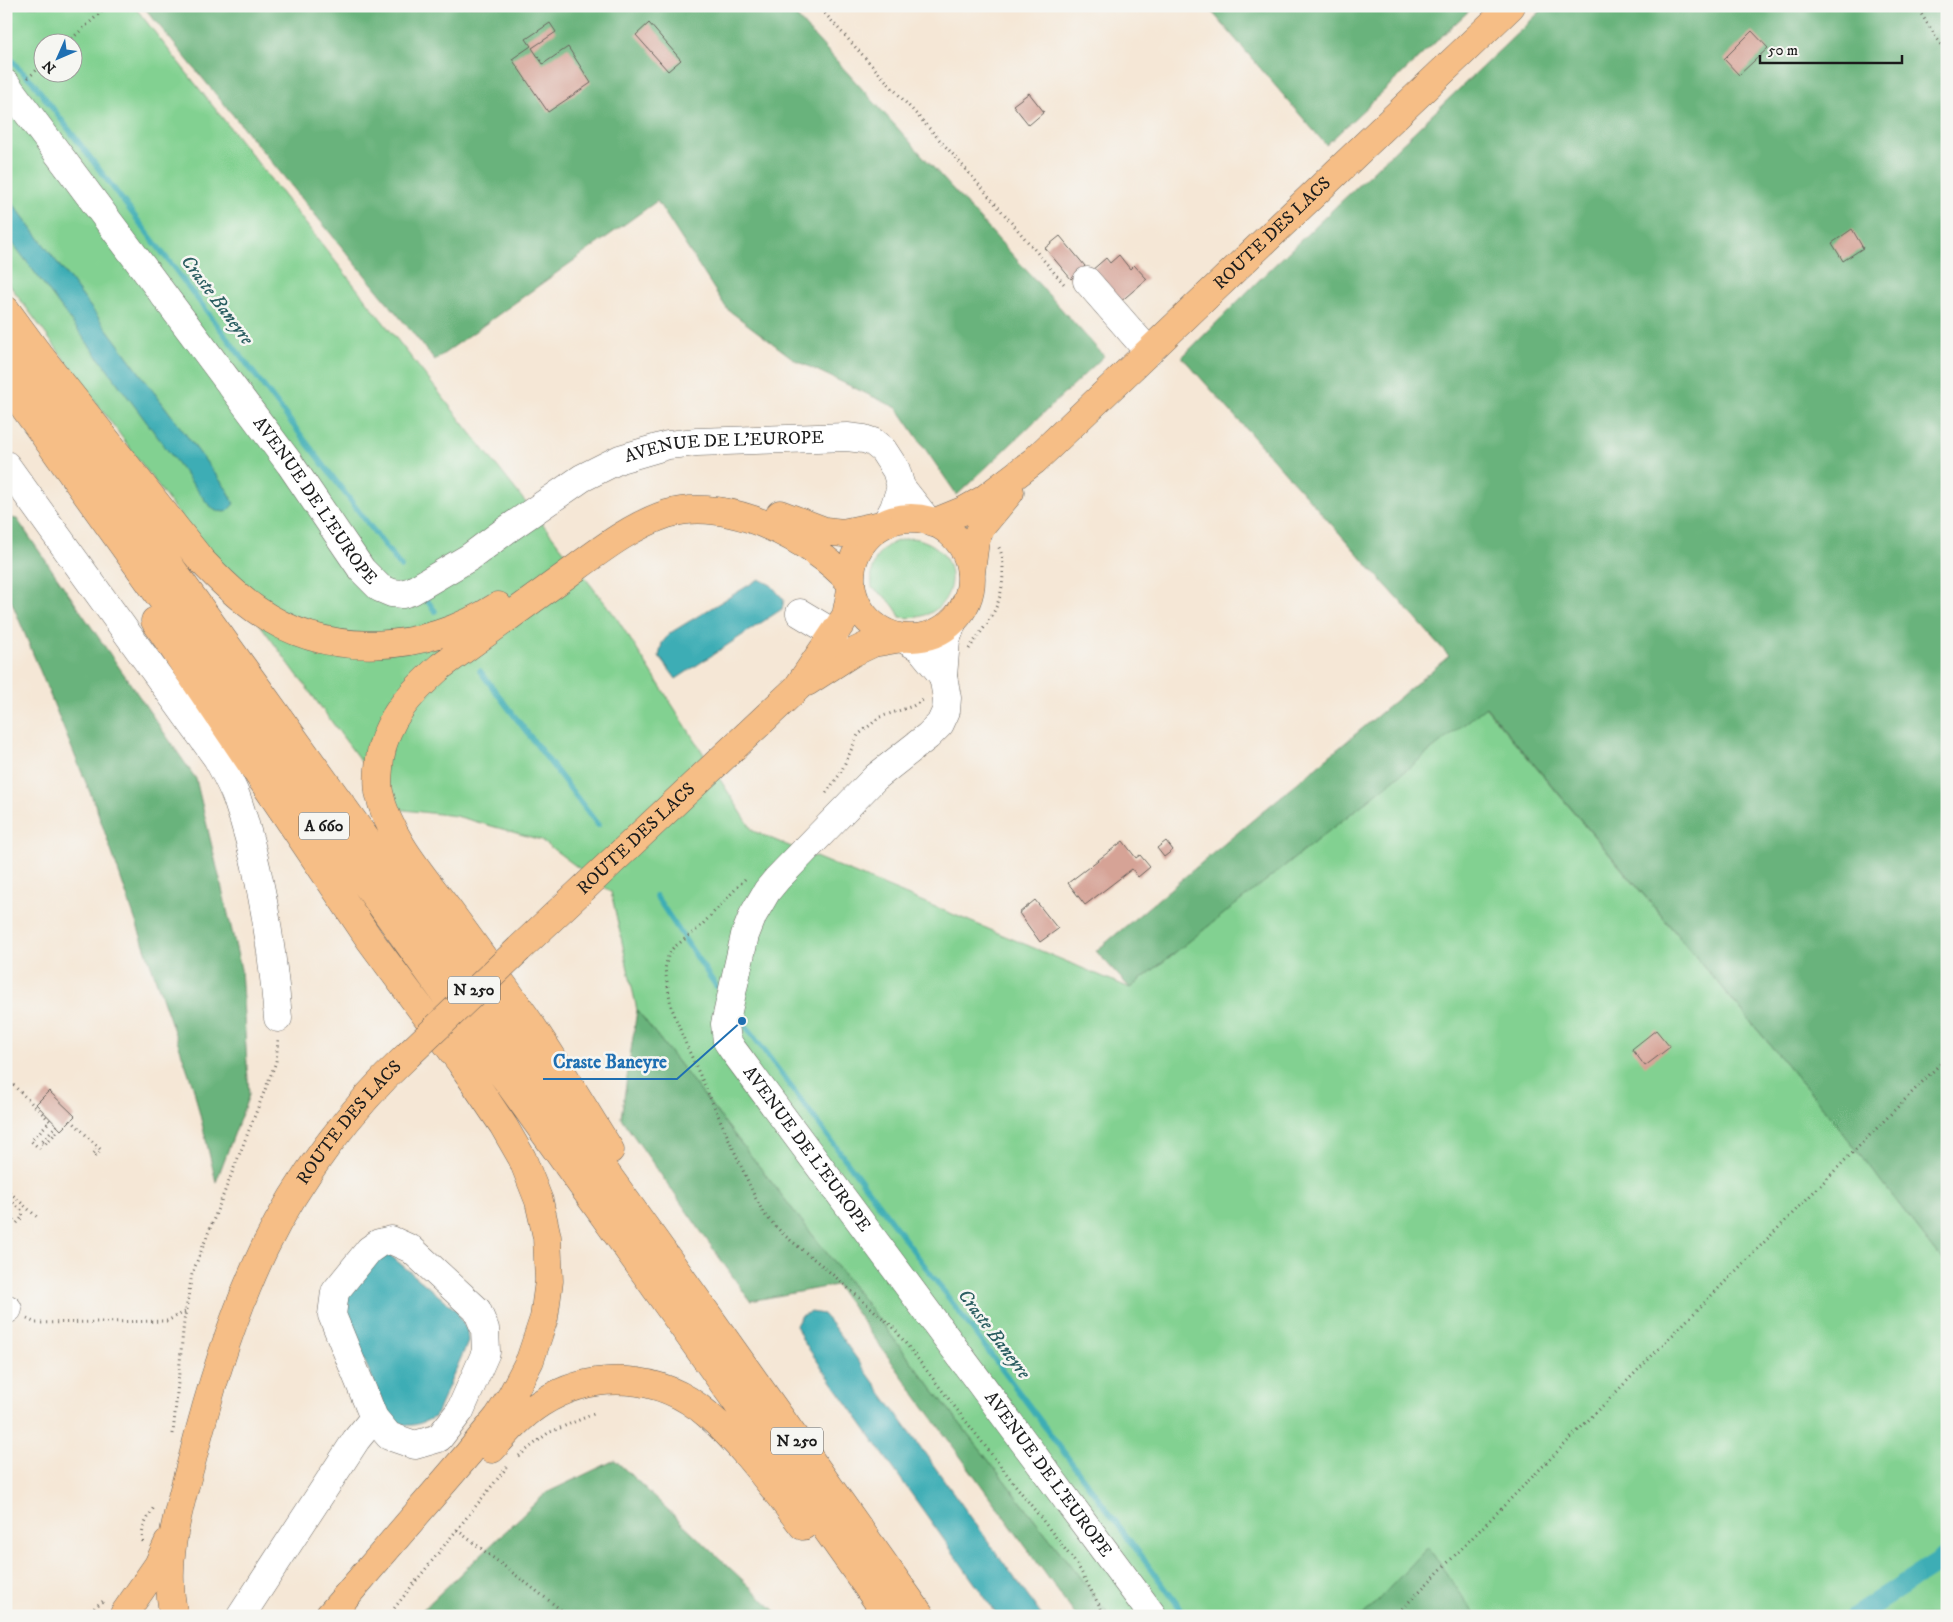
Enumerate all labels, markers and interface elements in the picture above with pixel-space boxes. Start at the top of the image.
north arrow [32,32,82,82]
scale bar [1760,32,1903,64]
text: 50 m [1768,41,1798,60]
text: N [39,56,60,77]
street label: ROUTE DES LACS [1209,172,1336,295]
water label: Craste Baneyre [176,250,259,350]
street label: AVENUE DE L'EUROPE [248,413,382,590]
street label: AVENUE DE L'EUROPE [622,427,824,468]
street label: ROUTE DES LACS [573,778,700,900]
road number: A 660 [299,812,349,839]
road number: N 250 [448,976,500,1004]
callout: Craste Baneyre [543,1045,677,1079]
text: Craste Baneyre [553,1051,667,1074]
street label: ROUTE DES LACS [292,1056,406,1189]
street label: AVENUE DE L'EUROPE [738,1062,875,1236]
water label: Craste Baneyre [953,1284,1036,1384]
street label: AVENUE DE L'EUROPE [979,1387,1117,1562]
road number: N 250 [771,1428,823,1454]

